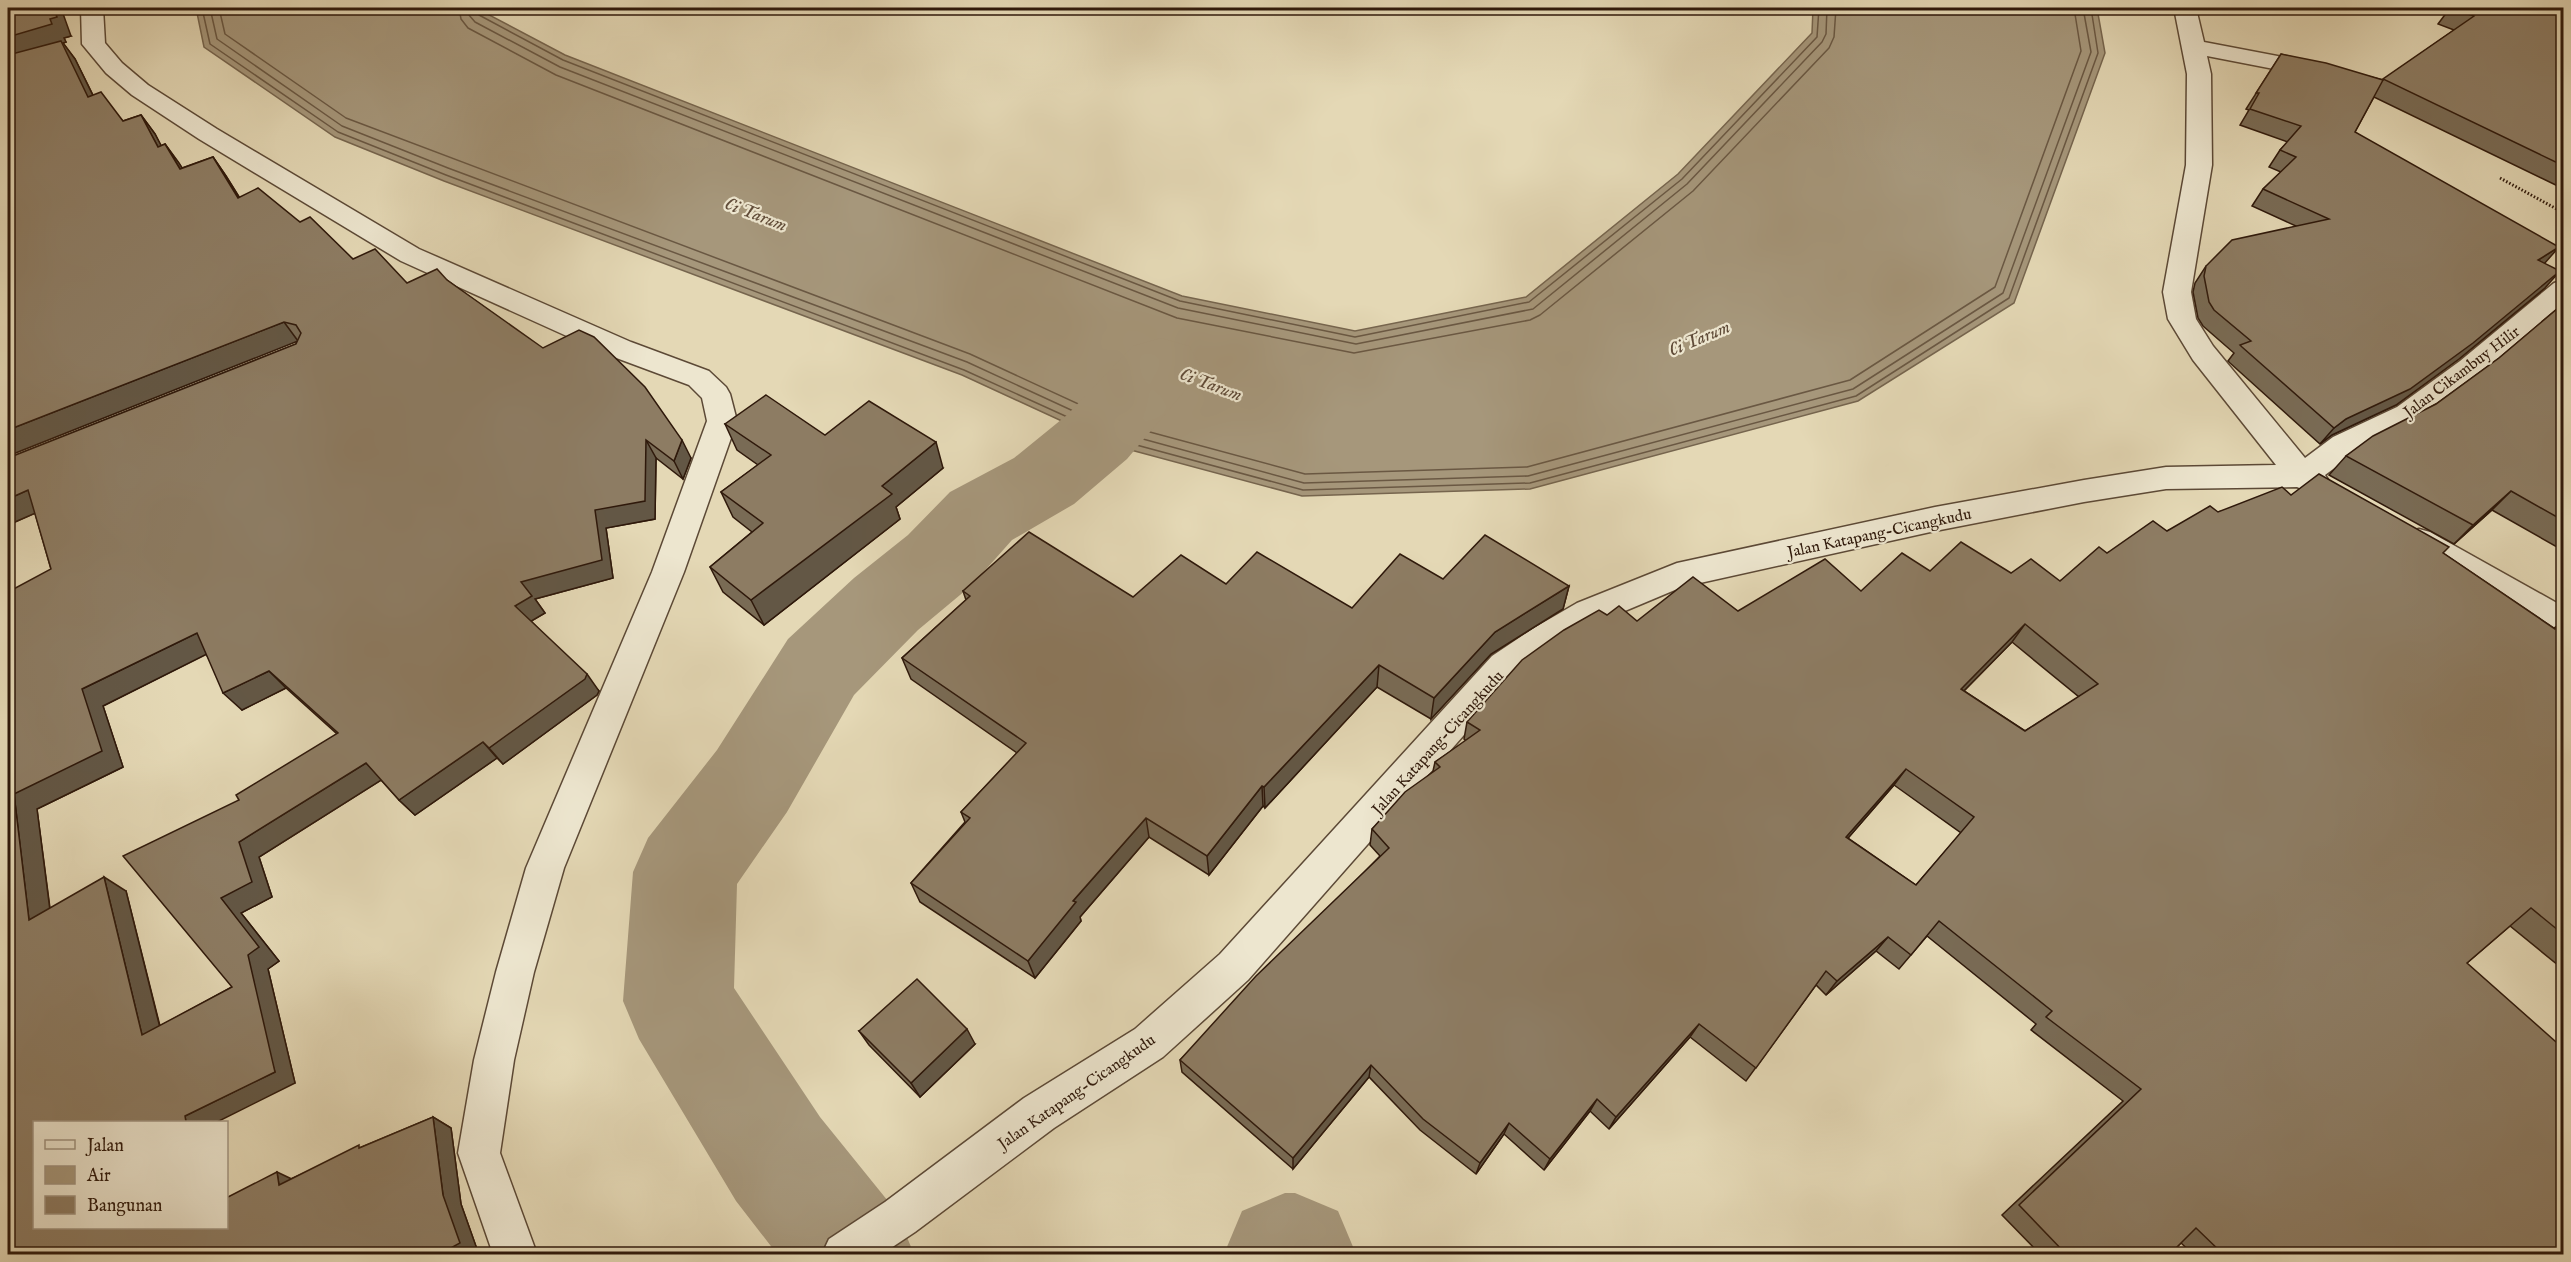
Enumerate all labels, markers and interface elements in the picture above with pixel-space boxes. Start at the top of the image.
water label: Ci Tarum [721,193,790,238]
water label: Ci Tarum [1665,316,1734,363]
street label: Jalan Cikambuy Hilir [2398,322,2524,424]
water label: Ci Tarum [1176,364,1245,407]
street label: Jalan Katapang-Cicangkudu [1784,505,1973,564]
street label: Jalan Katapang-Cicangkudu [1367,667,1509,821]
street label: Jalan Katapang-Cicangkudu [993,1031,1160,1156]
legend [33,1121,228,1229]
text: Jalan [85,1135,124,1158]
text: Air [86,1165,111,1188]
text: Bangunan [87,1195,163,1218]

